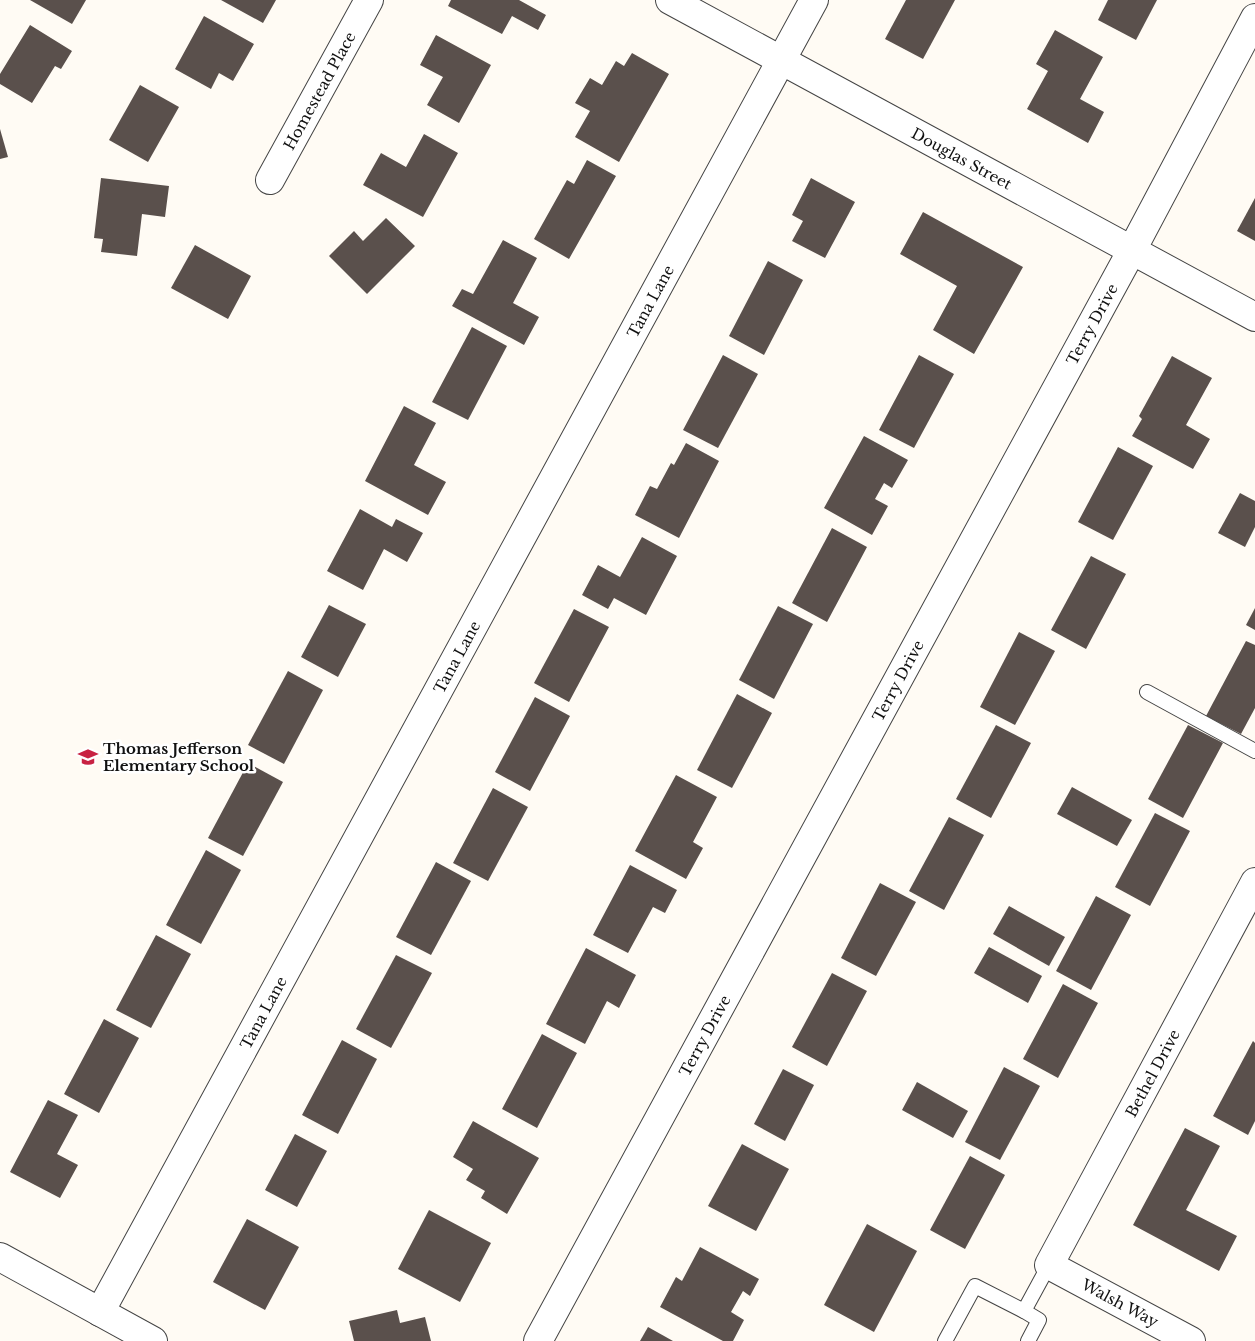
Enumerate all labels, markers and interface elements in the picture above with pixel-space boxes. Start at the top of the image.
street label: Homestead Place [279,28,359,153]
street label: Douglas Street [908,123,1016,193]
street label: Tana Lane [623,261,678,341]
street label: Terry Drive [1062,280,1122,368]
street label: Tana Lane [429,617,484,696]
street label: Terry Drive [868,637,927,724]
place label: Thomas Jefferson Elementary School [103,739,255,775]
school or university icon: Thomas Jefferson Elementary School [77,746,99,768]
street label: Tana Lane [236,973,290,1052]
street label: Terry Drive [675,991,734,1079]
street label: Bethel Drive [1121,1026,1184,1120]
street label: Walsh Way [1077,1274,1162,1331]

